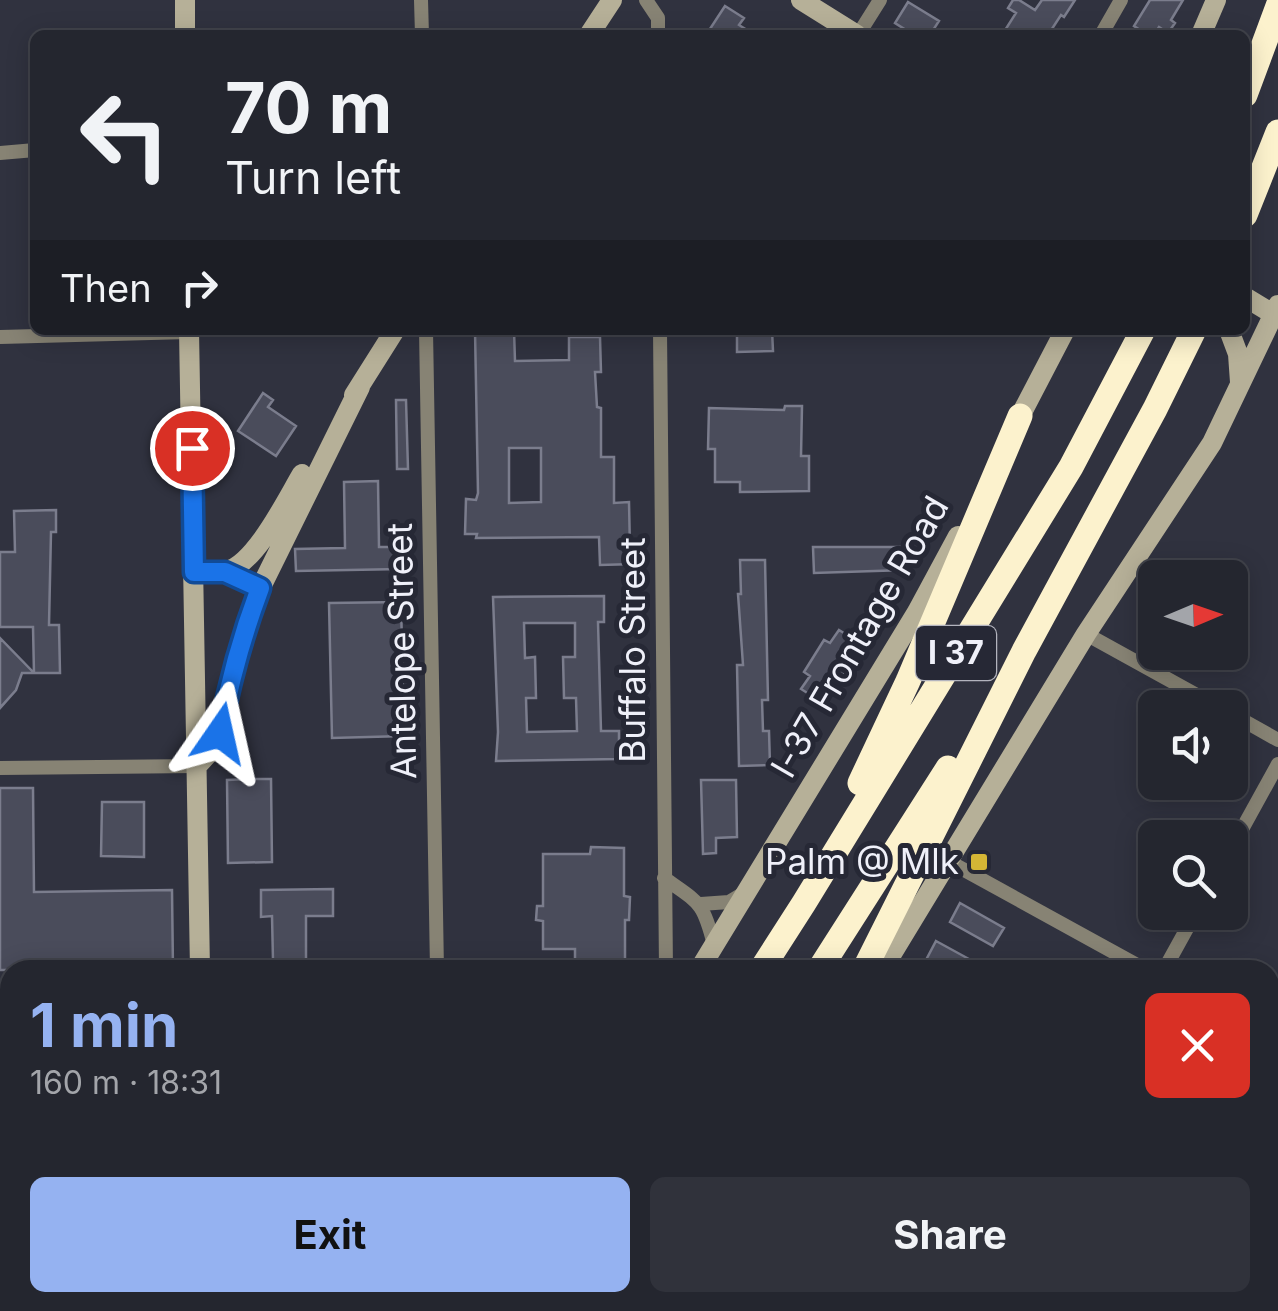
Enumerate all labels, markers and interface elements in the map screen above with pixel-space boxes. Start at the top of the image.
text: 70 m [225,65,392,150]
icon: left [60,70,190,200]
text: Turn left [225,150,401,205]
icon: right [172,260,227,315]
text: Then [60,265,152,311]
pin [150,406,235,491]
icon: arrive [165,421,220,476]
street label: I-37 Frontage Road [762,488,957,785]
street label: Antelope Street [378,523,424,779]
street label: Buffalo Street [611,537,653,763]
north arrow [1138,560,1248,670]
map controls [1138,560,1248,930]
road number: I 37 [916,626,996,680]
position arrow [168,681,272,785]
button: sound [1138,690,1248,800]
button: search [1138,820,1248,930]
place label: Palm @ Mlk [765,840,959,882]
marker: Palm @ Mlk [968,851,990,873]
text: 1 min [30,989,178,1061]
button: close [1145,993,1250,1098]
text: 160 m · 18:31 [30,1063,222,1102]
button: Exit [30,1177,630,1292]
button: Share [650,1177,1250,1292]

